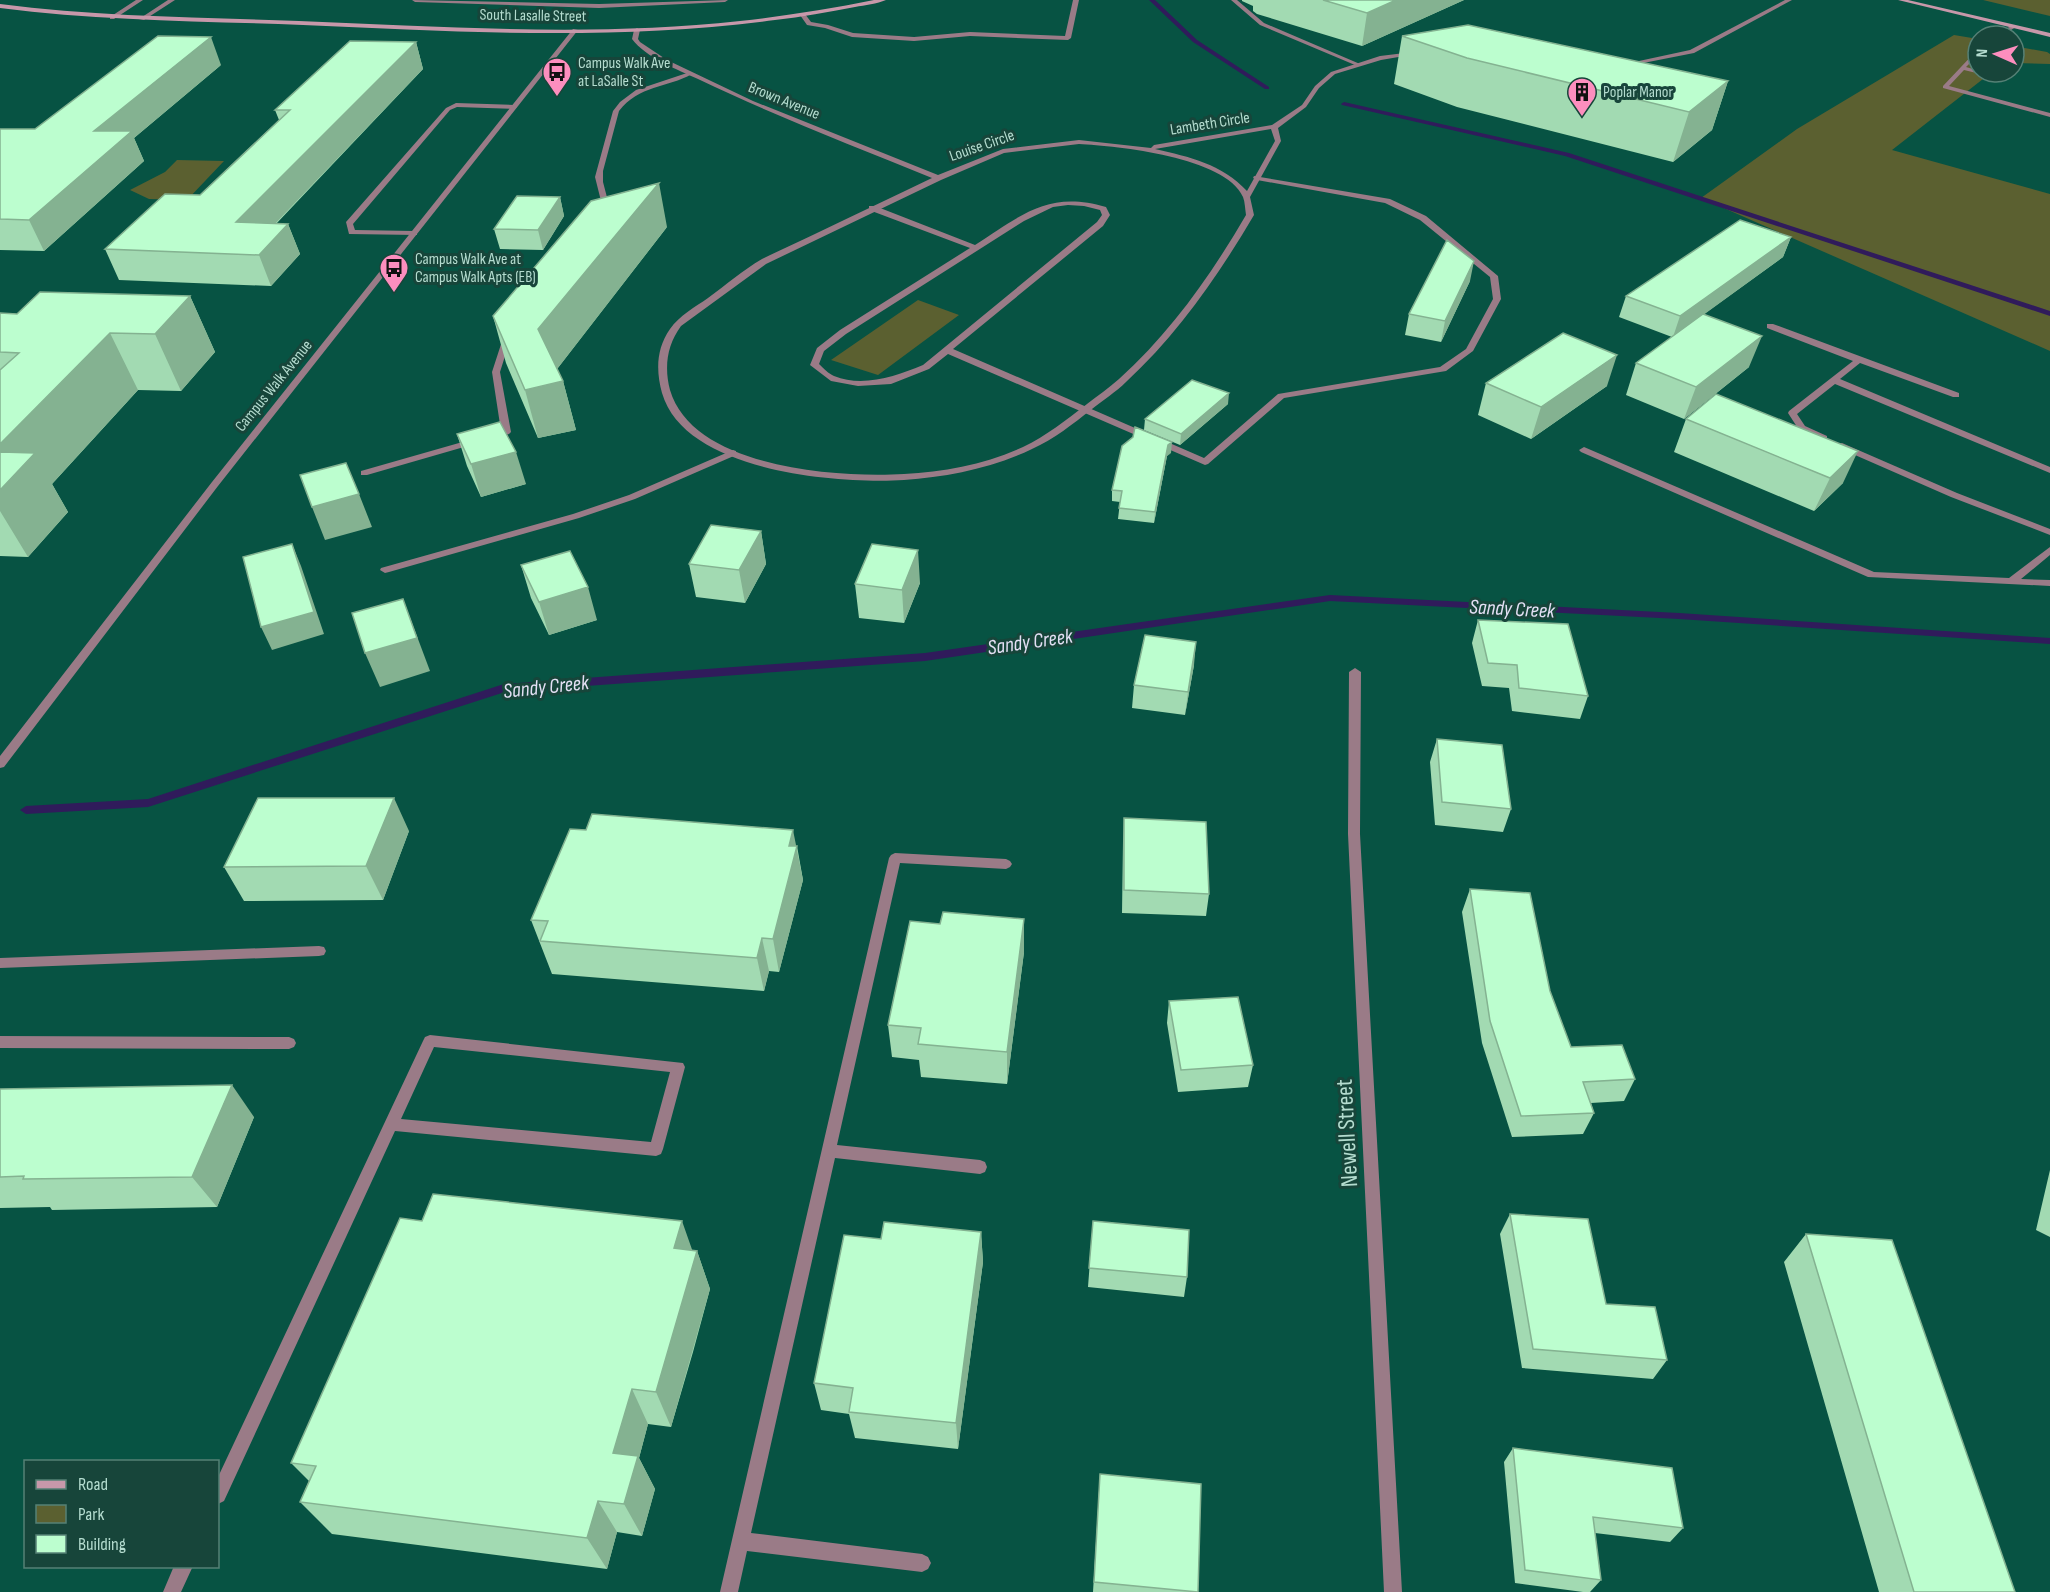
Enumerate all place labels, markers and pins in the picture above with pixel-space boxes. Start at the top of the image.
place label: Campus Walk Ave at LaSalle St [578,54,670,91]
bus stop icon: Campus Walk Ave at LaSalle St [541,56,573,98]
building icon: Poplar Manor [1566,76,1598,118]
place label: Poplar Manor [1603,83,1673,102]
place label: Campus Walk Ave at Campus Walk Apts (EB) [415,250,536,287]
bus stop icon: Campus Walk Ave at Campus Walk Apts (EB) [378,252,410,294]

